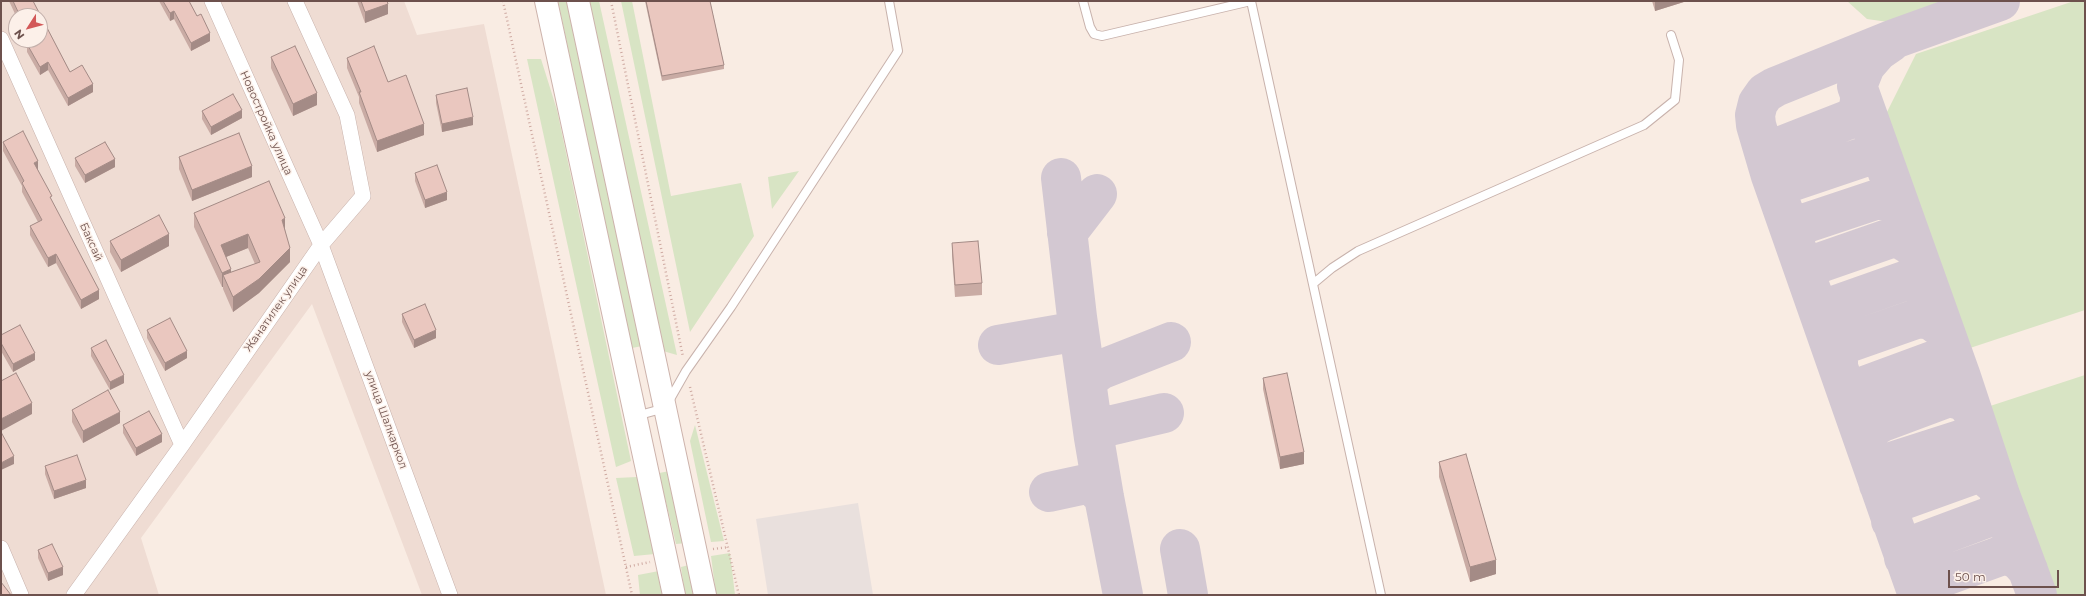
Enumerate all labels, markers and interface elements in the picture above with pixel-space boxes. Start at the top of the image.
north arrow [8,8,48,48]
text: N [11,27,27,42]
street label: Новостройка улица [237,69,295,177]
street label: Баксай [77,221,105,263]
street label: Жанатилек улица [242,264,310,354]
street label: улица Шалкаркол [362,369,410,471]
scale bar [1950,562,2061,588]
text: 50 m [1955,569,1986,584]

